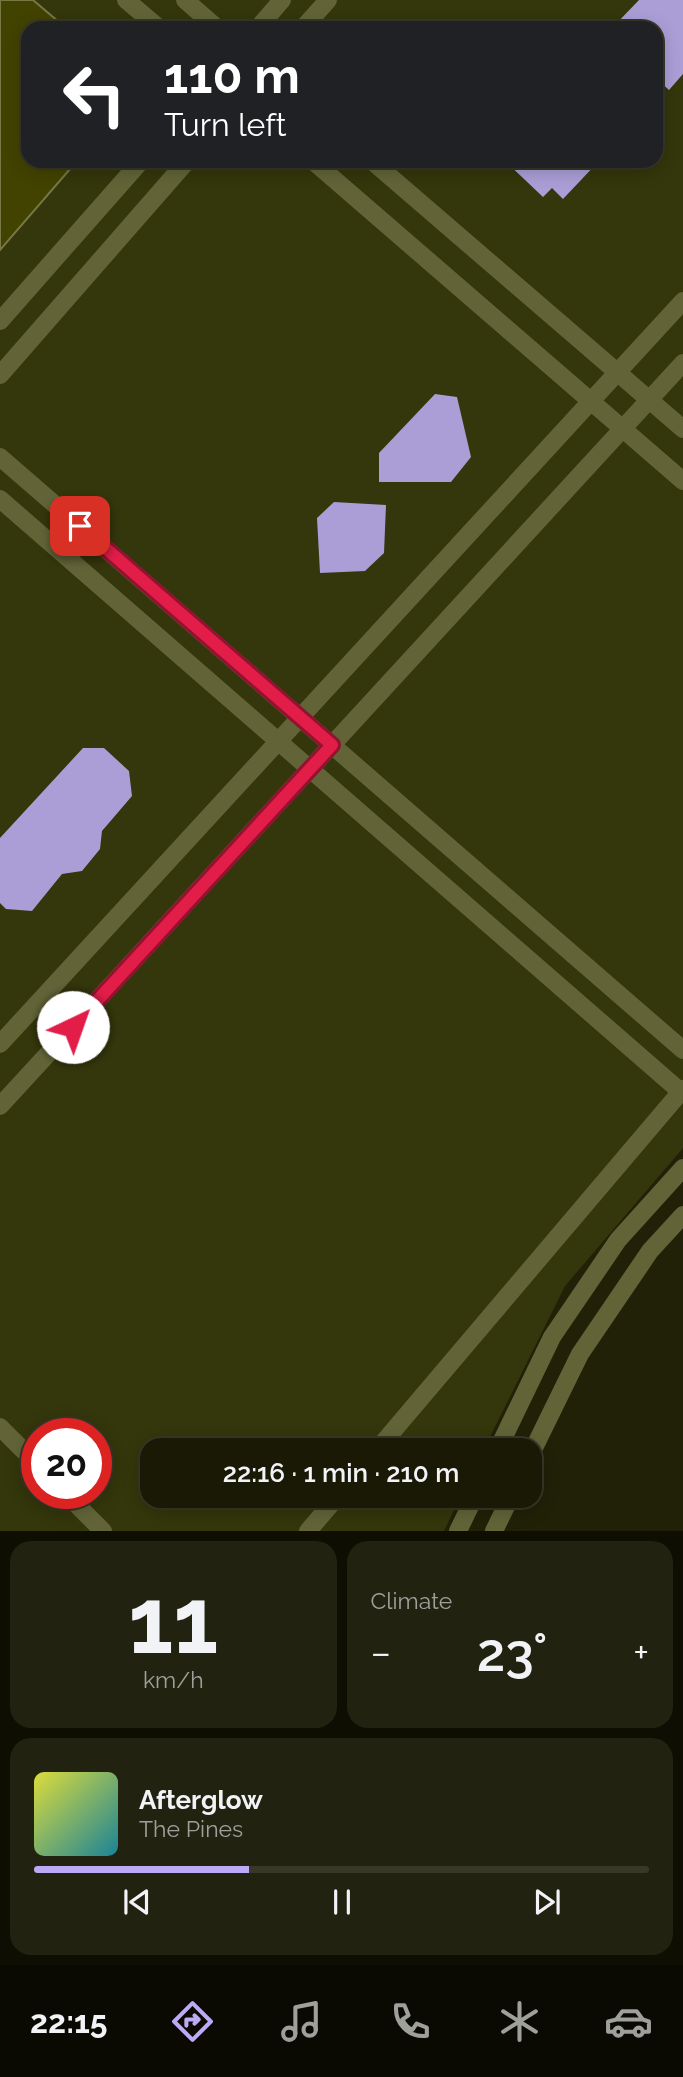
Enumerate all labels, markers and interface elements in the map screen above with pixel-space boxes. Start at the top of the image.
text: 110 m [164,47,300,104]
icon: left [49,49,140,140]
text: Turn left [164,106,286,143]
pin [50,496,110,556]
icon: arrive [61,507,99,545]
position arrow [36,990,110,1064]
speed limit sign: 20 [21,1418,112,1509]
text: 22:16 · 1 min · 210 m [223,1458,459,1488]
text: 11 [128,1567,218,1674]
text: Climate [371,1587,452,1614]
text: 23° [477,1622,547,1683]
text: − [371,1630,391,1675]
text: + [633,1630,649,1675]
text: km/h [143,1666,204,1693]
text: Afterglow [139,1785,263,1815]
text: The Pines [139,1815,243,1842]
icon: previous [118,1883,156,1921]
icon: pause [323,1883,361,1921]
icon: next [528,1883,566,1921]
icon: directions [168,1997,217,2046]
icon: music [277,1997,326,2046]
icon: phone [386,1997,435,2046]
icon: climate [495,1997,544,2046]
icon: car [604,1997,653,2046]
text: 22:15 [30,2003,108,2040]

